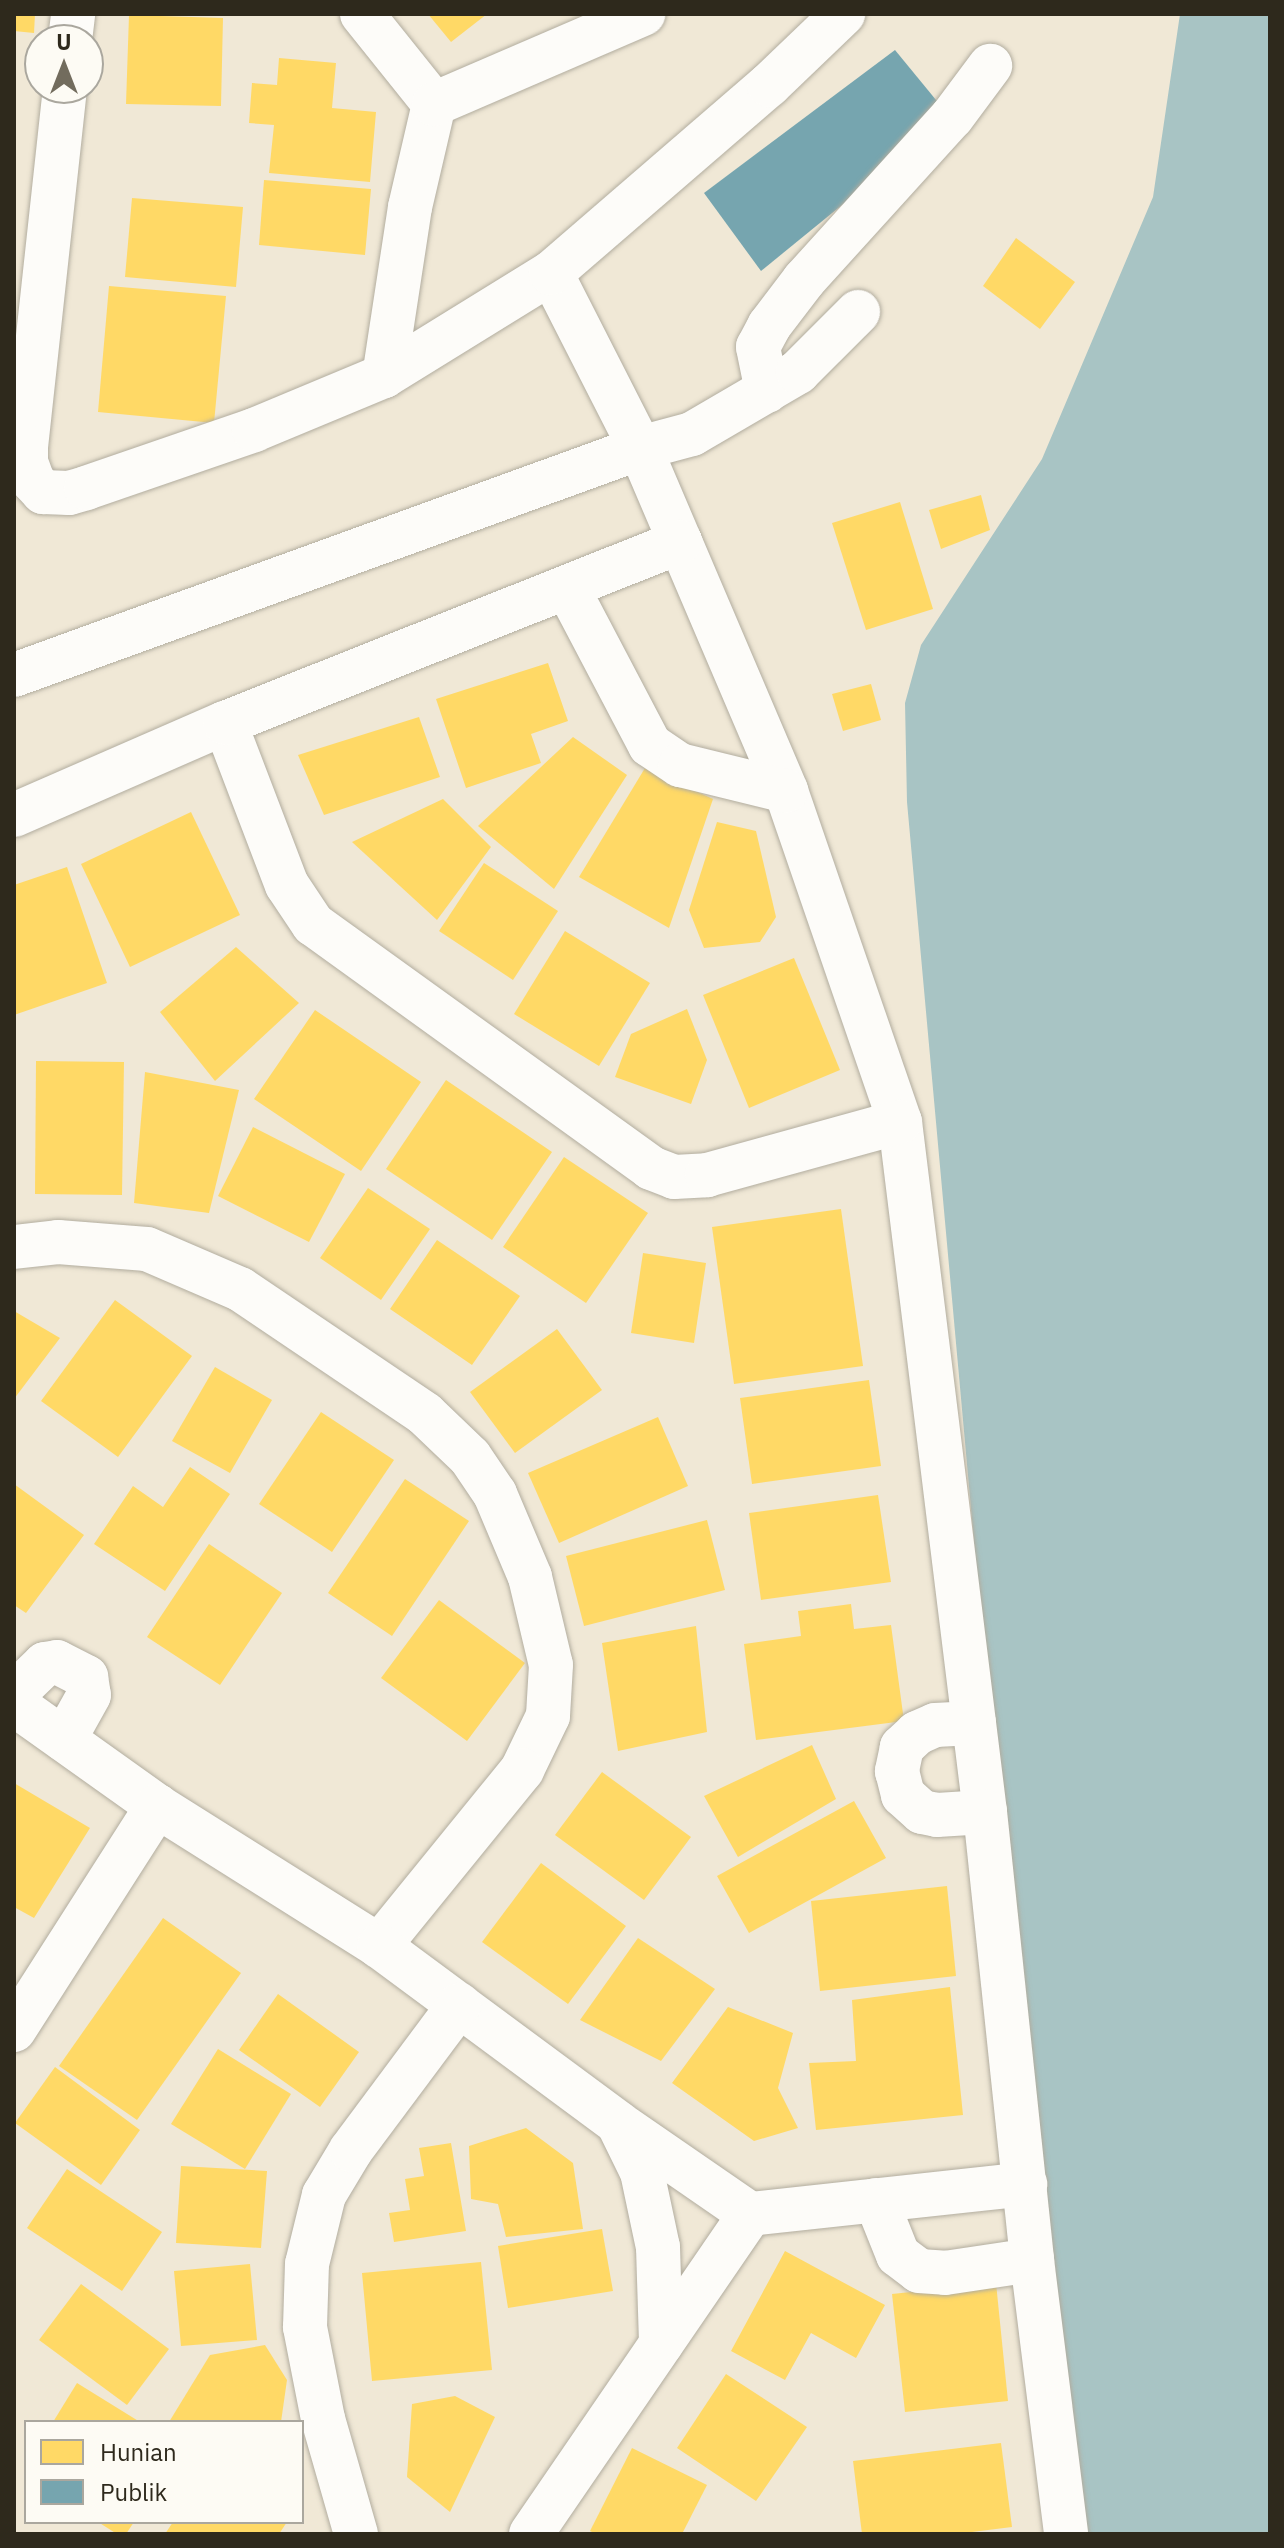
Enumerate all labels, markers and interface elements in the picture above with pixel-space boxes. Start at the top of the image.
north arrow [24,24,104,104]
text: U [56,27,72,56]
legend [24,2420,304,2524]
text: Hunian [100,2436,177,2468]
text: Publik [100,2476,167,2508]

